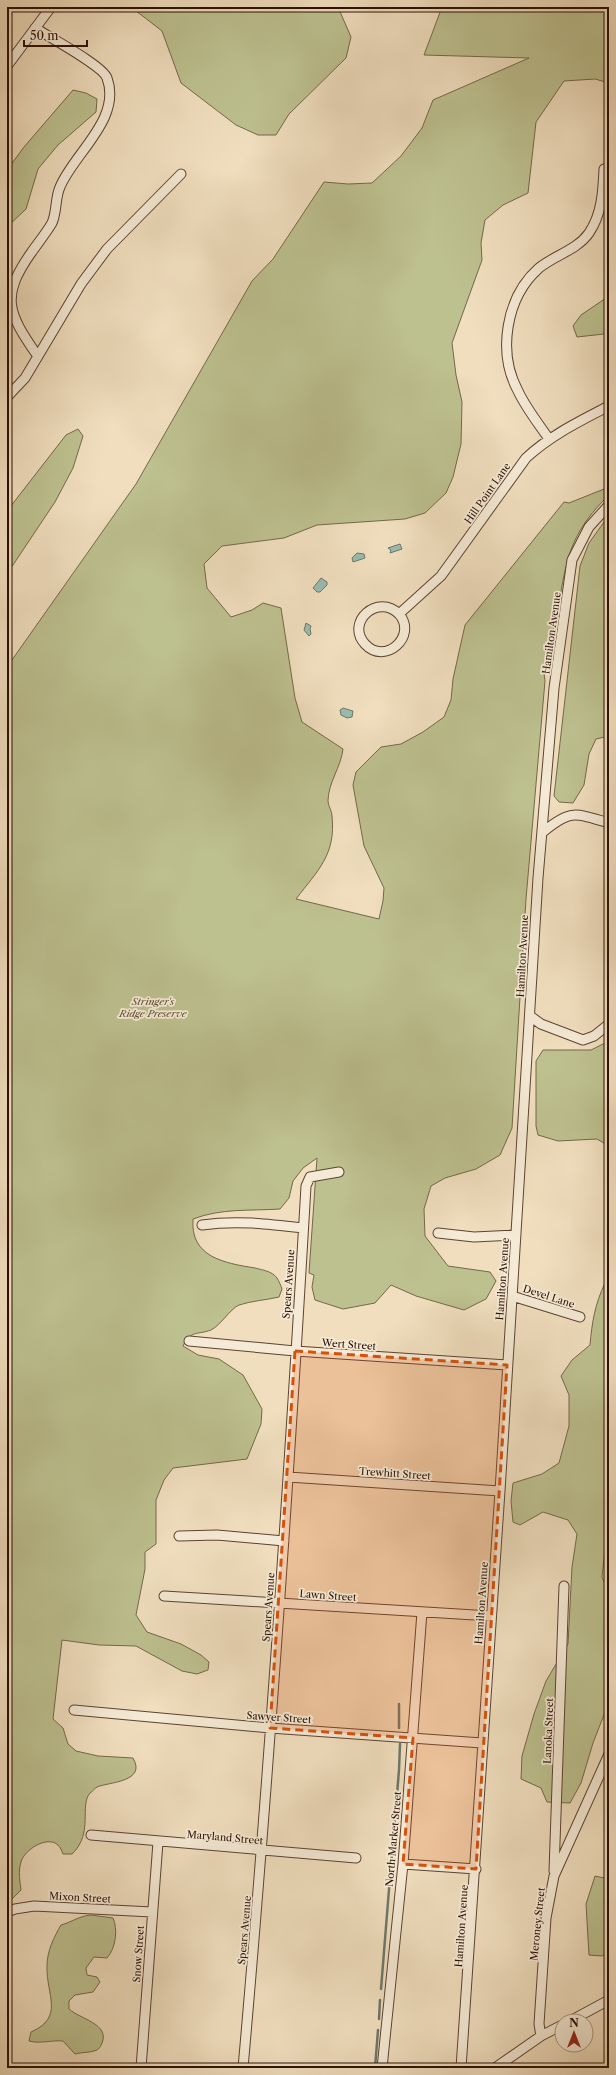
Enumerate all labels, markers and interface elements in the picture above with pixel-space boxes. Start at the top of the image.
scale bar [24,22,87,48]
text: 50 m [30,28,59,43]
street label: Hill Point Lane [461,460,514,526]
street label: Hamilton Avenue [539,591,564,675]
street label: Hamilton Avenue [514,914,531,998]
park label: Stringer's Ridge Preserve [118,995,188,1020]
street label: Hamilton Avenue [493,1237,512,1321]
street label: Spears Avenue [280,1249,297,1319]
street label: Devel Lane [521,1282,577,1311]
street label: Wert Street [320,1336,377,1353]
street label: Trewhitt Street [359,1465,432,1483]
street label: Hamilton Avenue [472,1561,491,1645]
street label: Spears Avenue [260,1572,277,1642]
street label: Lawn Street [299,1587,357,1604]
street label: Lanoka Street [541,1697,556,1764]
street label: Sawyer Street [246,1709,312,1726]
street label: North Market Street [383,1790,404,1887]
street label: Maryland Street [186,1828,264,1847]
street label: Hamilton Avenue [452,1884,471,1968]
street label: Meroney Street [527,1886,548,1961]
street label: Mixon Street [49,1889,112,1906]
street label: Spears Avenue [235,1895,254,1965]
street label: Snow Street [130,1925,147,1983]
north arrow [554,2013,594,2053]
text: N [569,2016,579,2030]

